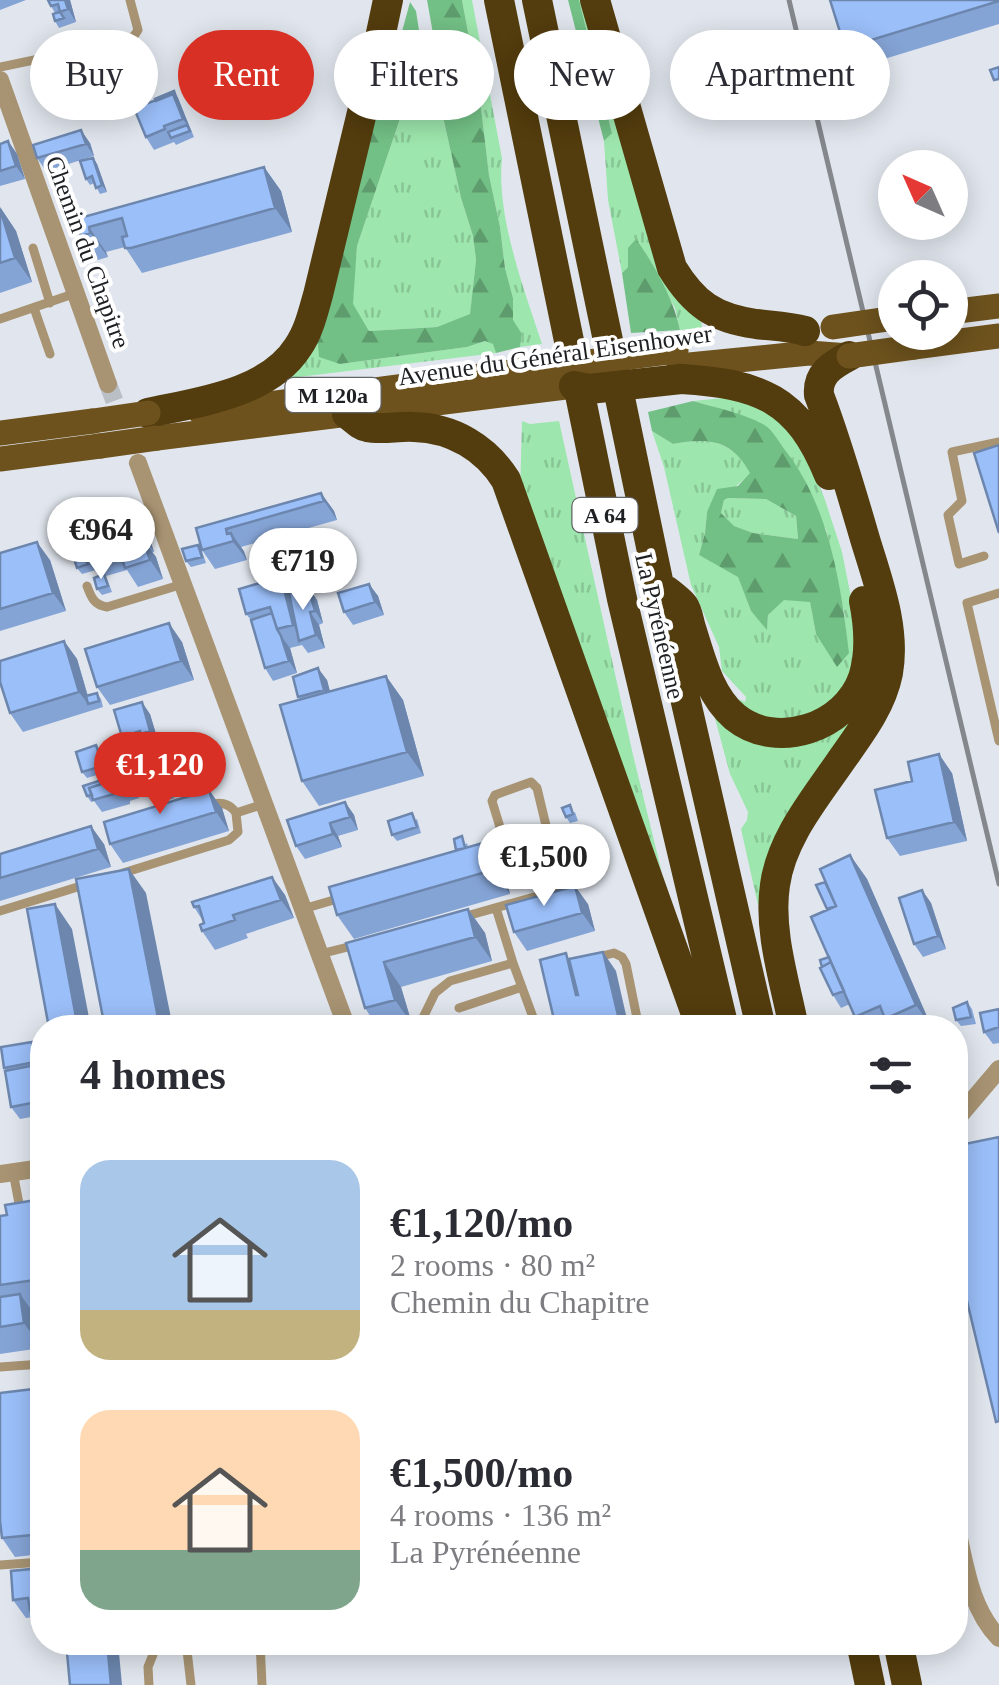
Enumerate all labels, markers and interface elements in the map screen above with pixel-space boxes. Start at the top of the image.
chip: Buy [30,30,158,120]
chip: Rent [178,30,314,120]
chip: Filters [334,30,494,120]
chip: New [514,30,650,120]
chip: Apartment [670,30,890,120]
north arrow [878,150,968,240]
map controls [878,150,968,350]
street label: Chemin du Chapitre [41,152,135,352]
button: locate [878,260,968,350]
street label: Avenue du Général Eisenhower [396,319,714,390]
road number: M 120a [286,378,380,412]
pin: €964 [42,497,160,582]
road number: A 64 [572,498,638,532]
text: €964 [69,511,133,547]
pin: €719 [244,528,362,613]
text: €719 [271,542,335,578]
street label: La Pyrénéenne [630,550,690,702]
pin: €1,120 [79,732,241,817]
text: €1,120 [116,746,204,782]
pin: €1,500 [463,824,625,909]
text: €1,500 [500,838,588,874]
icon: filters [863,1048,918,1103]
text: 4 homes [80,1052,226,1098]
icon: home [160,1200,280,1320]
text: €1,120/mo [390,1200,573,1246]
text: 2 rooms · 80 m² [390,1247,595,1283]
text: Chemin du Chapitre [390,1284,650,1320]
icon: home [160,1450,280,1570]
text: €1,500/mo [390,1450,573,1496]
text: 4 rooms · 136 m² [390,1497,611,1533]
text: La Pyrénéenne [390,1534,581,1570]

